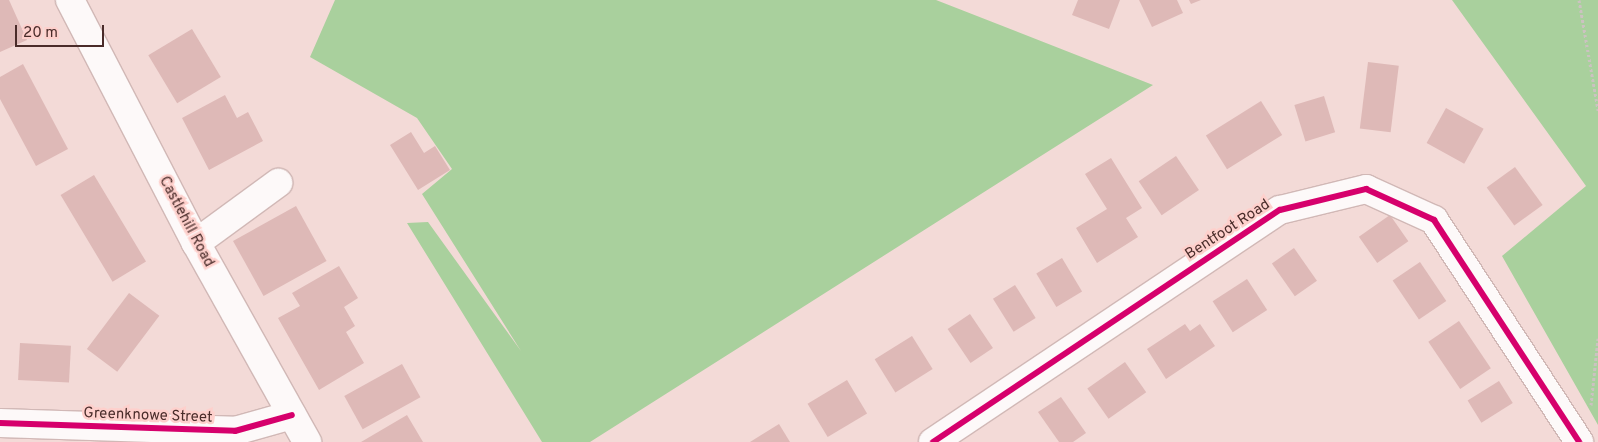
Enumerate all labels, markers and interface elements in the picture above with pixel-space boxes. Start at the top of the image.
scale bar [18,15,106,47]
text: 20 m [23,24,58,43]
street label: Castlehill Road [155,174,217,270]
street label: Bentfoot Road [1182,196,1274,264]
street label: Greenknowe Street [83,405,213,427]

